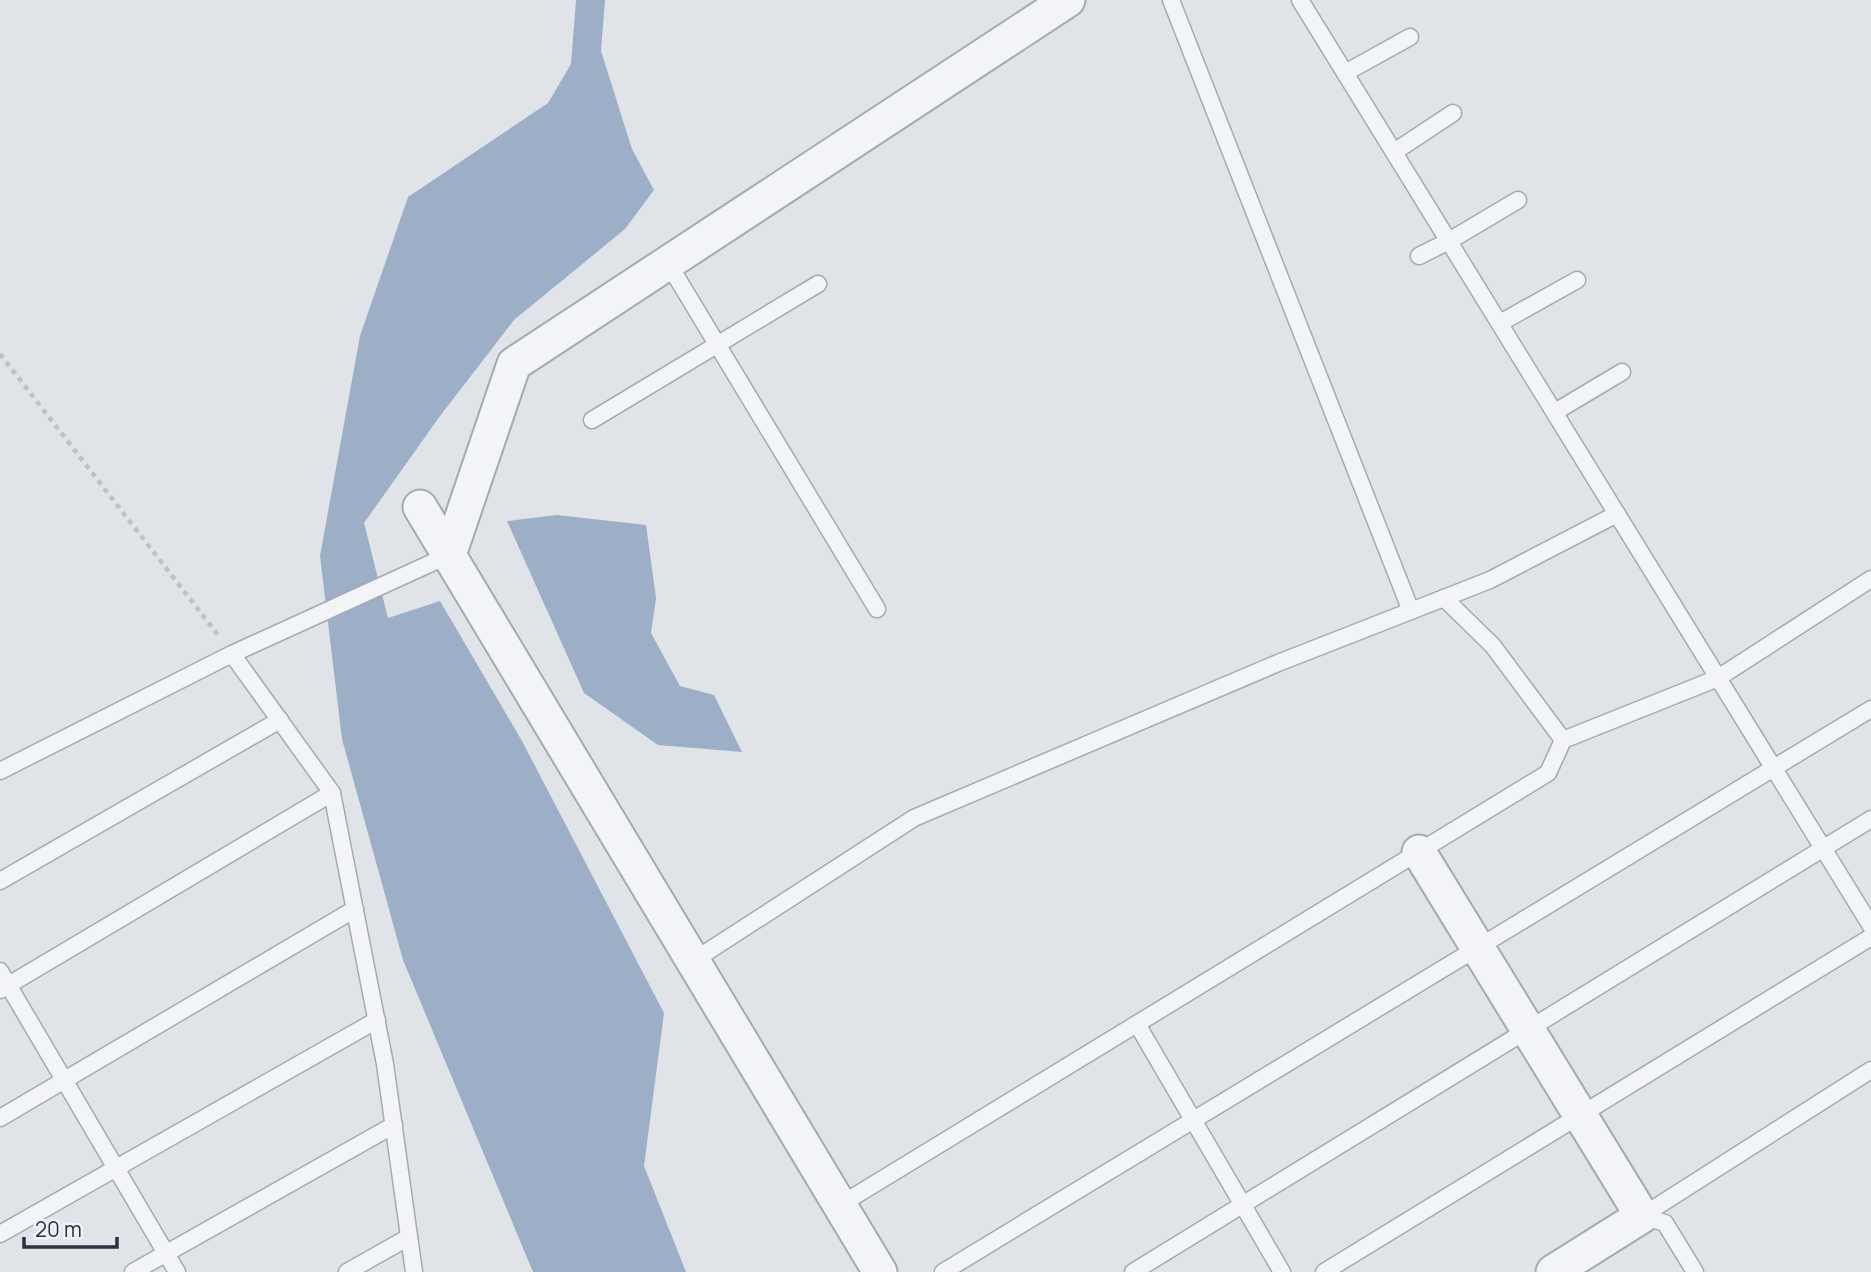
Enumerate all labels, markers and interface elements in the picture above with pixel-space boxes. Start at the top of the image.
scale bar [24,1206,117,1250]
text: 20 m [35,1215,82,1243]

